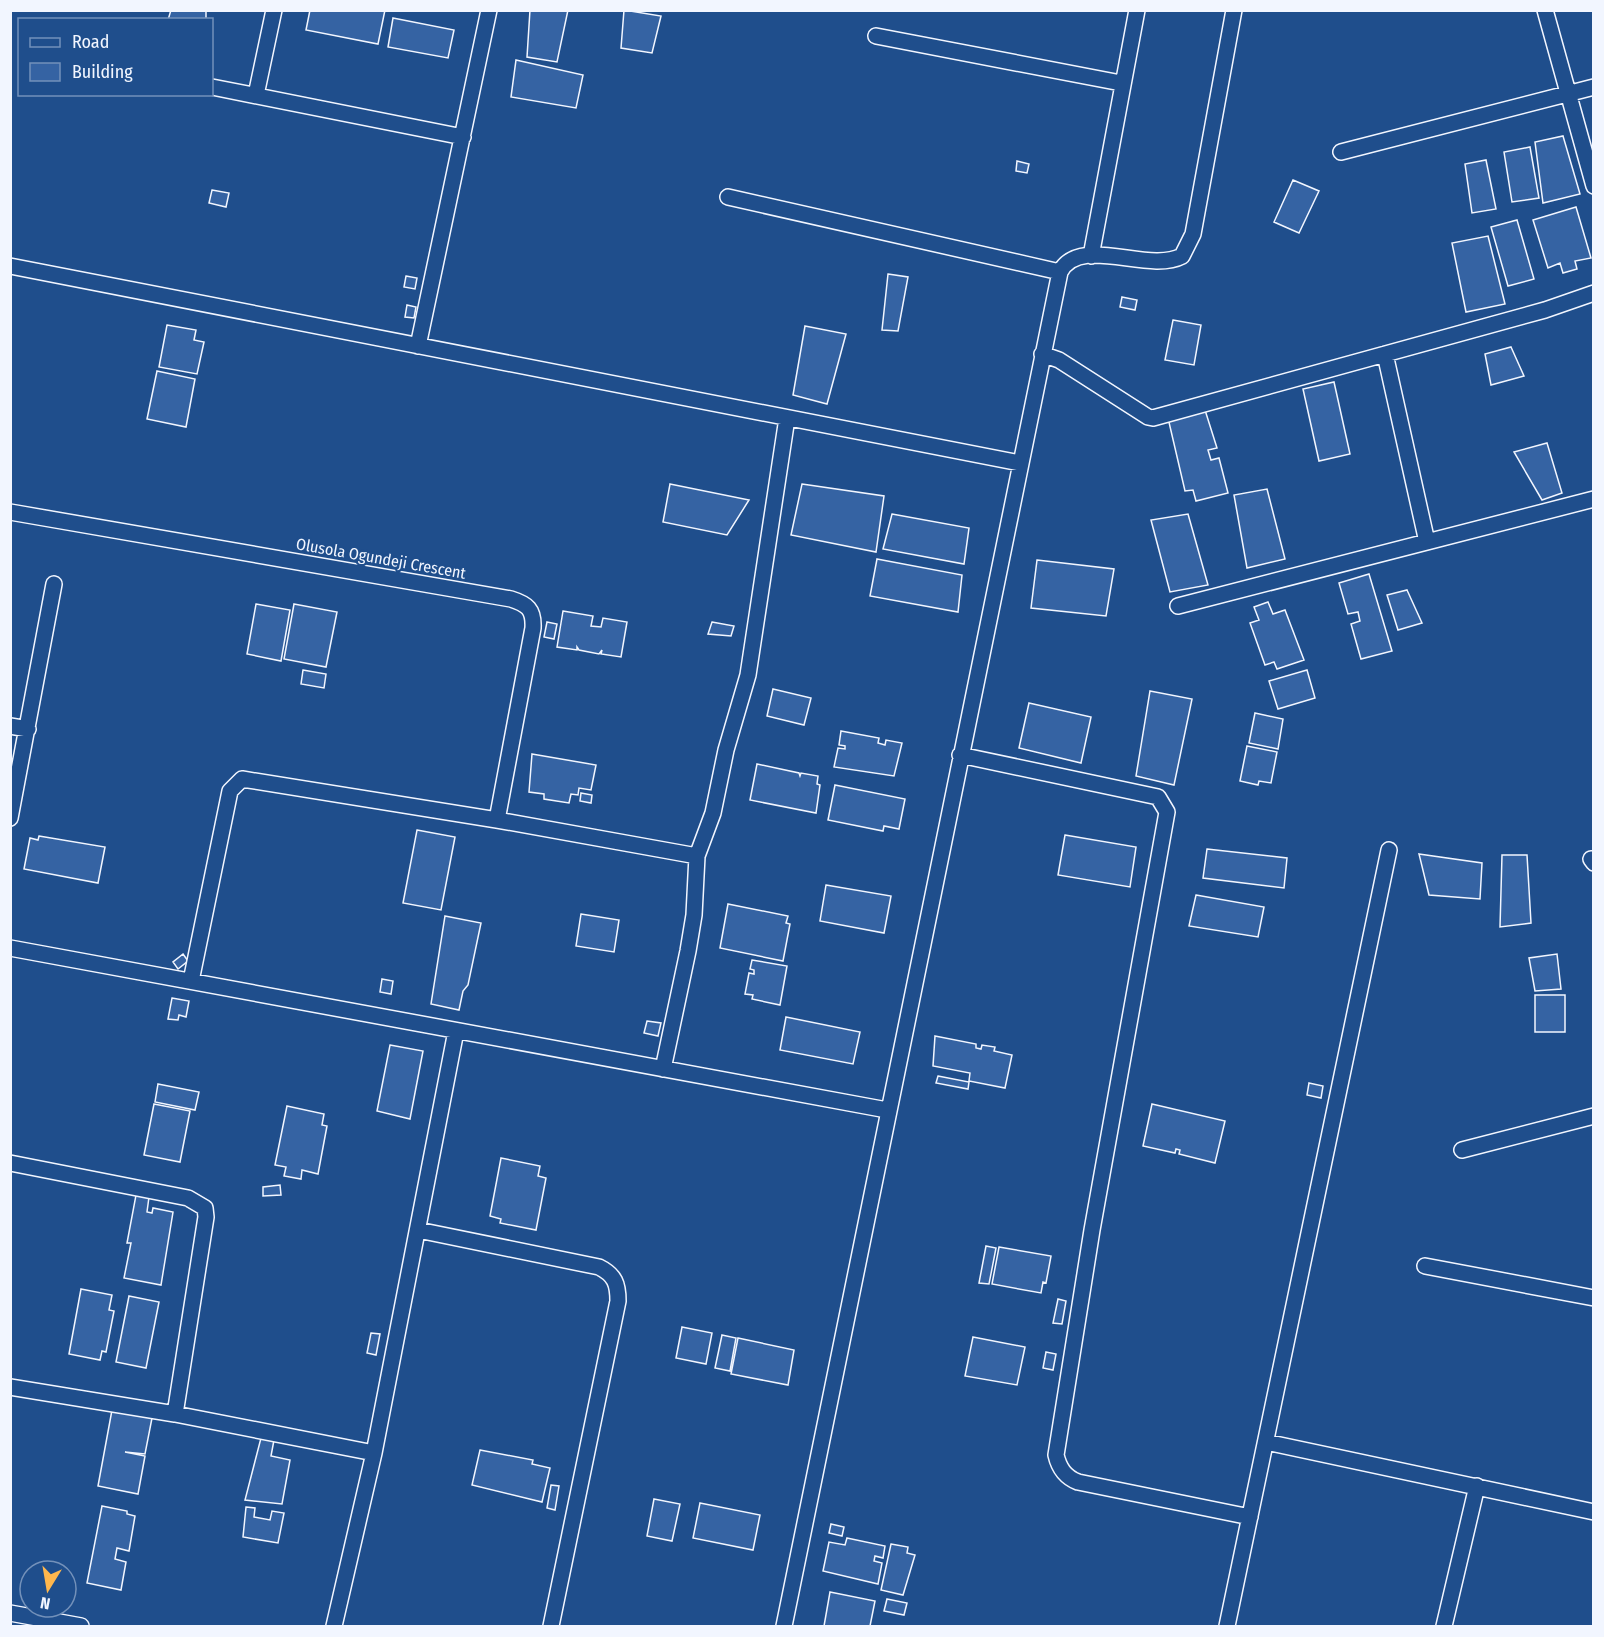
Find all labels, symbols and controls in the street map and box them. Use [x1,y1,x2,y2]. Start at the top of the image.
legend [18,18,213,96]
text: Road [72,31,109,53]
text: Building [72,61,133,83]
street label: Olusola Ogundeji Crescent [295,534,468,583]
north arrow [18,1559,78,1619]
text: N [39,1593,52,1613]

